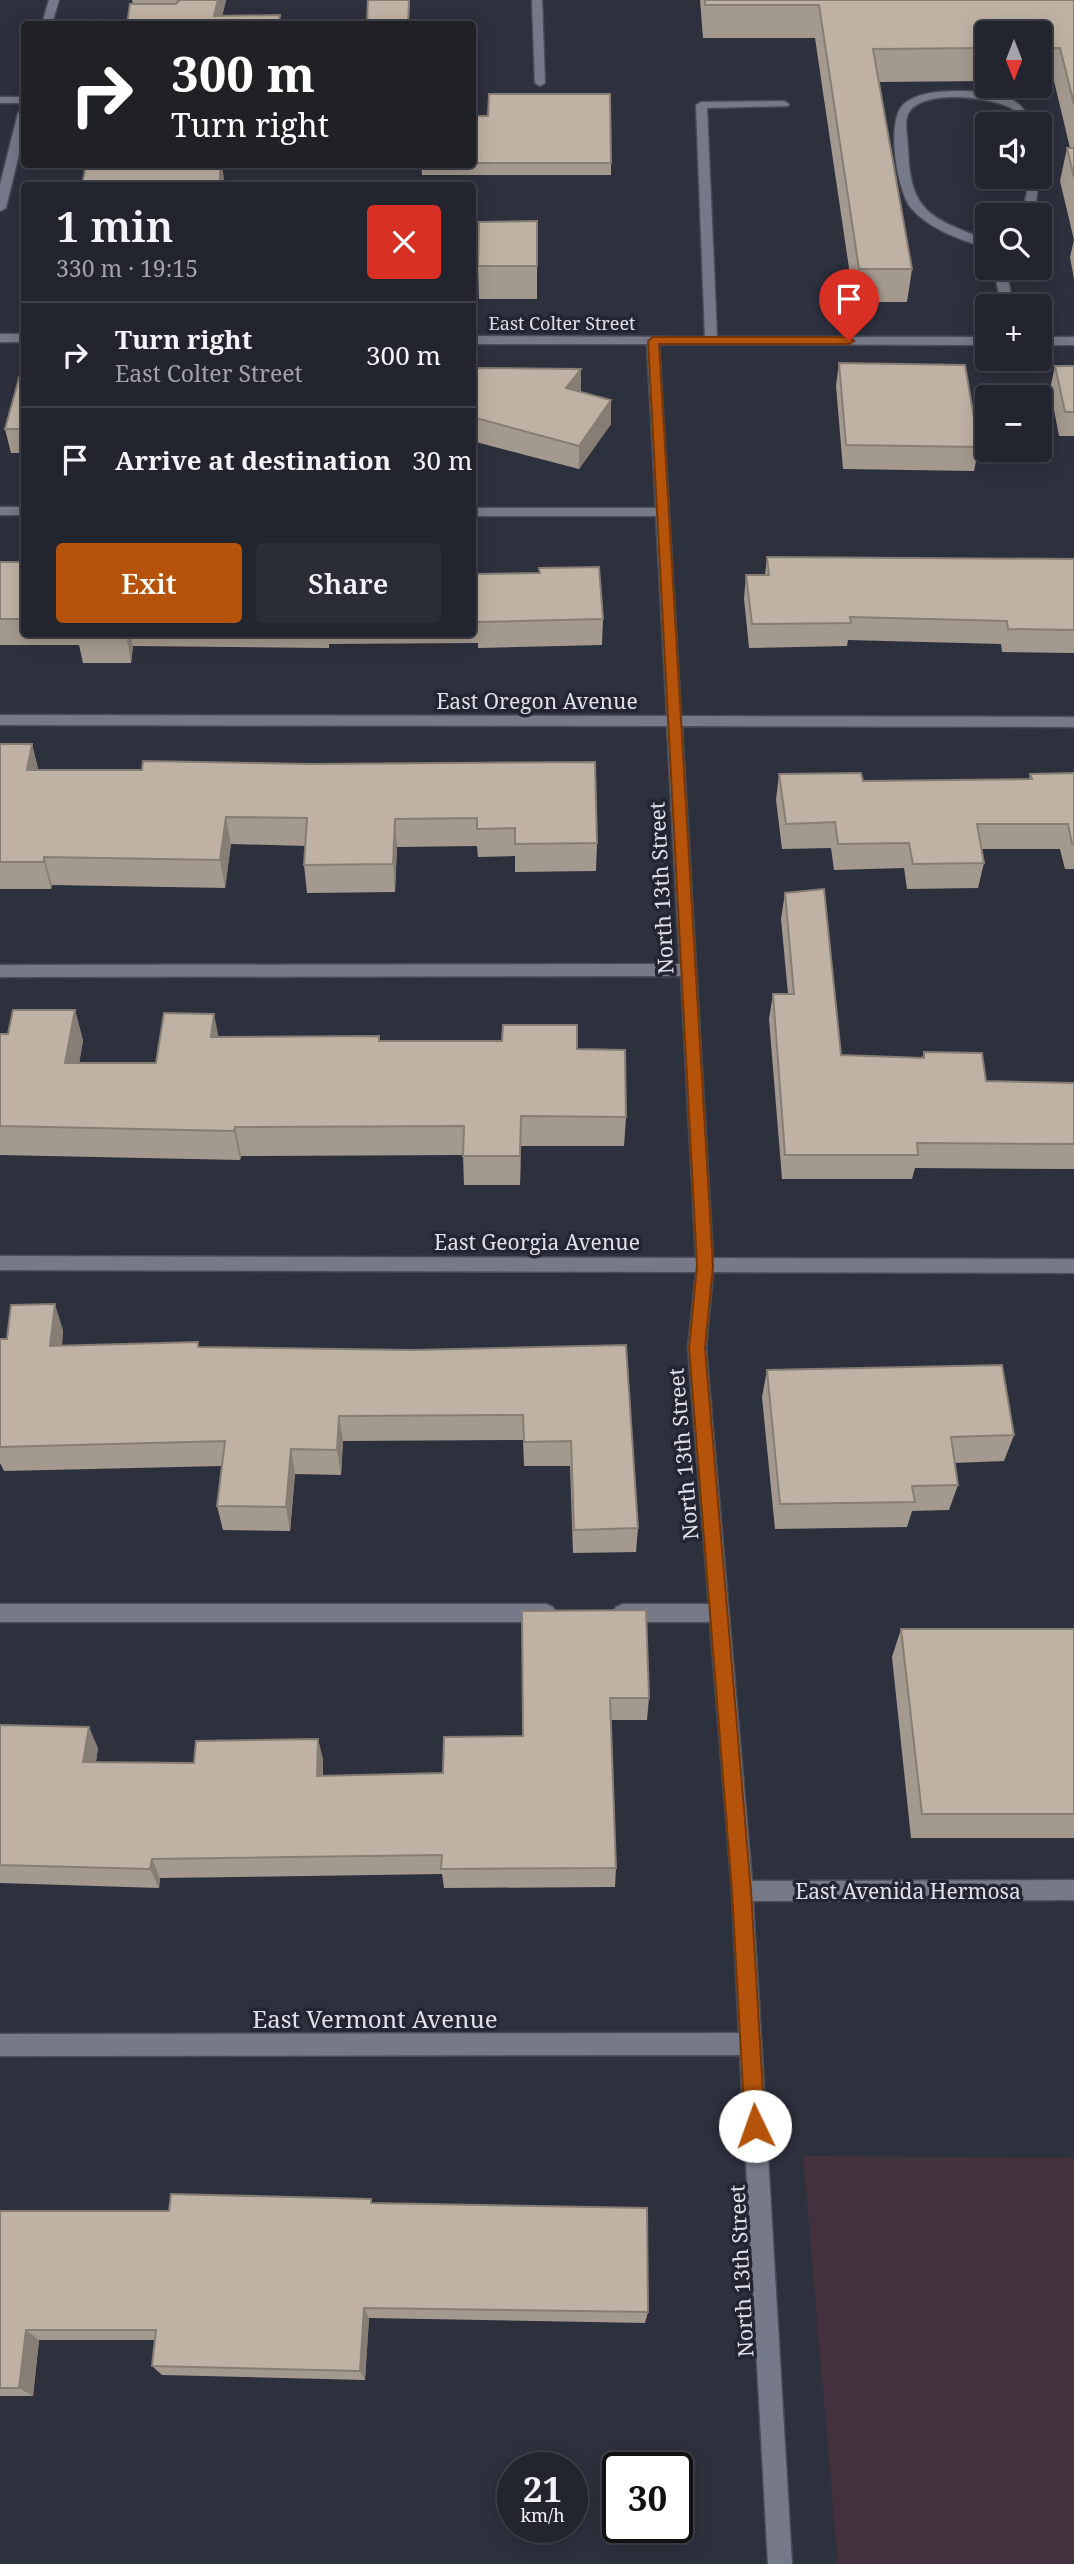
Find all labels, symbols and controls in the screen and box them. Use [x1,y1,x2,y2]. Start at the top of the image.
north arrow [975,21,1052,98]
map controls [975,21,1052,462]
text: 300 m [171,40,315,106]
icon: right [56,49,147,140]
text: Turn right [171,103,329,146]
button: sound [975,112,1052,189]
text: 1 min [56,197,173,254]
button: search [975,203,1052,280]
button: close [367,205,441,279]
text: 330 m · 19:15 [56,252,198,284]
pin [819,269,879,341]
icon: arrive [830,280,868,318]
button: + [975,294,1052,371]
street label: East Colter Street [489,311,635,335]
text: Turn right [115,321,252,357]
icon: right [56,336,94,374]
text: 300 m [366,337,441,373]
text: East Colter Street [115,357,303,389]
button: − [975,385,1052,462]
icon: arrive [56,441,94,479]
text: Arrive at destination [115,442,391,478]
text: 30 m [412,442,472,478]
button: Exit [56,543,242,623]
button: Share [256,543,441,623]
street label: East Oregon Avenue [436,687,638,715]
street label: North 13th Street [643,801,679,975]
street label: East Georgia Avenue [434,1228,640,1256]
street label: North 13th Street [662,1367,704,1541]
street label: East Avenida Hermosa [795,1877,1021,1905]
street label: East Vermont Avenue [252,2002,498,2035]
position arrow [718,2089,792,2163]
street label: North 13th Street [723,2184,759,2358]
speed limit sign: 30 [602,2452,693,2543]
text: 21 [523,2465,562,2512]
text: km/h [520,2503,565,2527]

